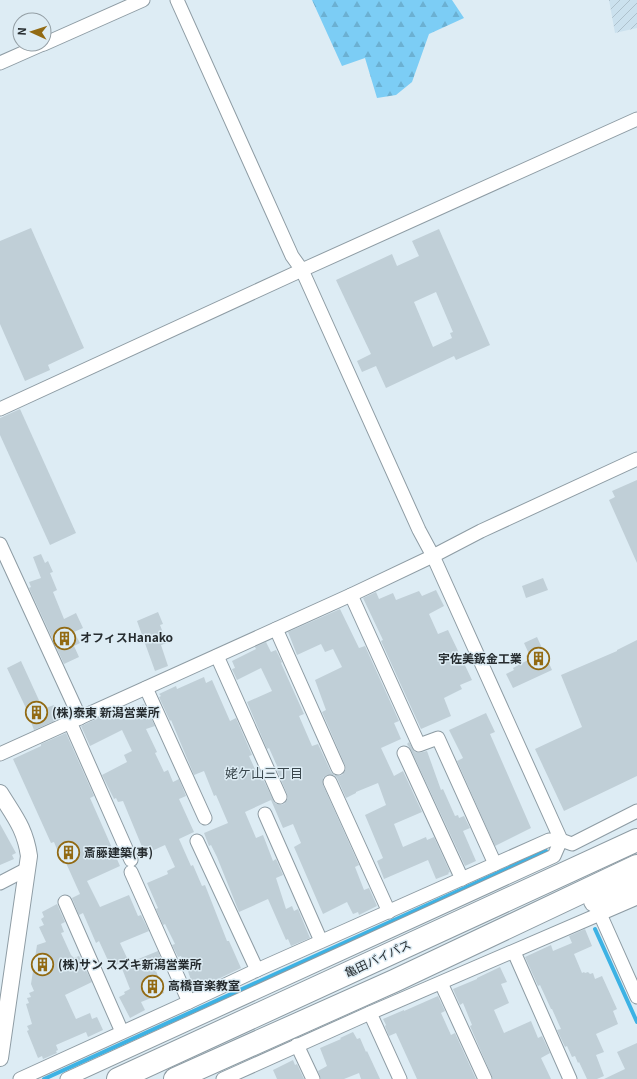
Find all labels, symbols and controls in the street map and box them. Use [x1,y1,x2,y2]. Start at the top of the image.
north arrow [12,12,52,52]
text: N [13,27,29,36]
building icon: オフィスHanako [51,625,77,651]
place label: オフィスHanako [80,628,173,645]
building icon: 宇佐美鈑金工業 [525,646,551,672]
place label: 宇佐美鈑金工業 [438,649,522,666]
building icon: (株)泰東 新潟営業所 [24,700,50,726]
place label: (株)泰東 新潟営業所 [52,703,160,720]
district label: 姥ケ山三丁目 [225,763,303,782]
building icon: 斎藤建築(事) [56,840,82,866]
place label: 斎藤建築(事) [84,843,153,860]
street label: 亀田バイパス [341,935,413,981]
building icon: (株)サン スズキ新潟営業所 [29,952,55,978]
place label: (株)サン スズキ新潟営業所 [58,955,202,972]
building icon: 高橋音楽教室 [140,973,166,999]
place label: 高橋音楽教室 [168,976,240,993]

